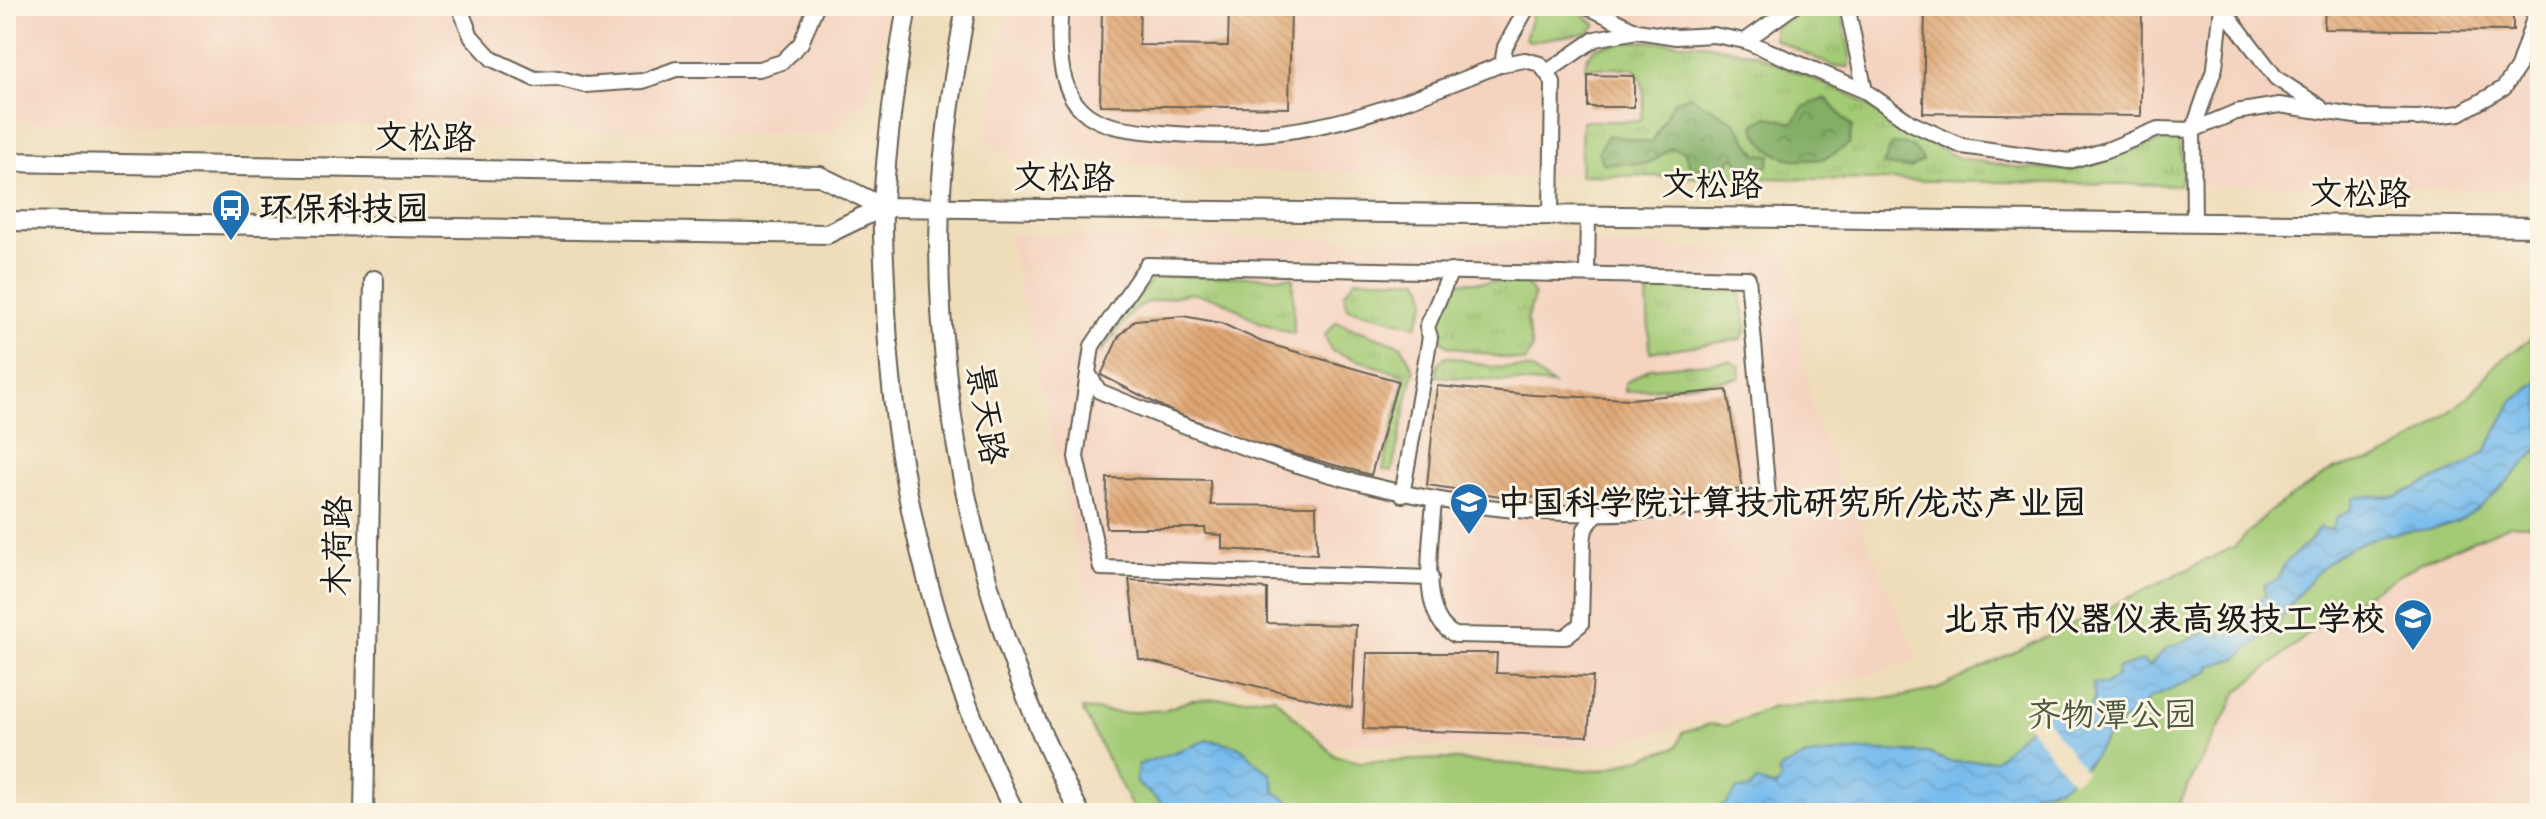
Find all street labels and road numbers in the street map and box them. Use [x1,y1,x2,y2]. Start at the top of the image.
street label: 文松路 [374,115,476,159]
street label: 文松路 [1013,155,1115,199]
street label: 文松路 [1661,162,1763,206]
street label: 文松路 [2309,171,2411,215]
street label: 景天路 [958,360,1016,468]
street label: 木荷路 [315,495,359,597]

